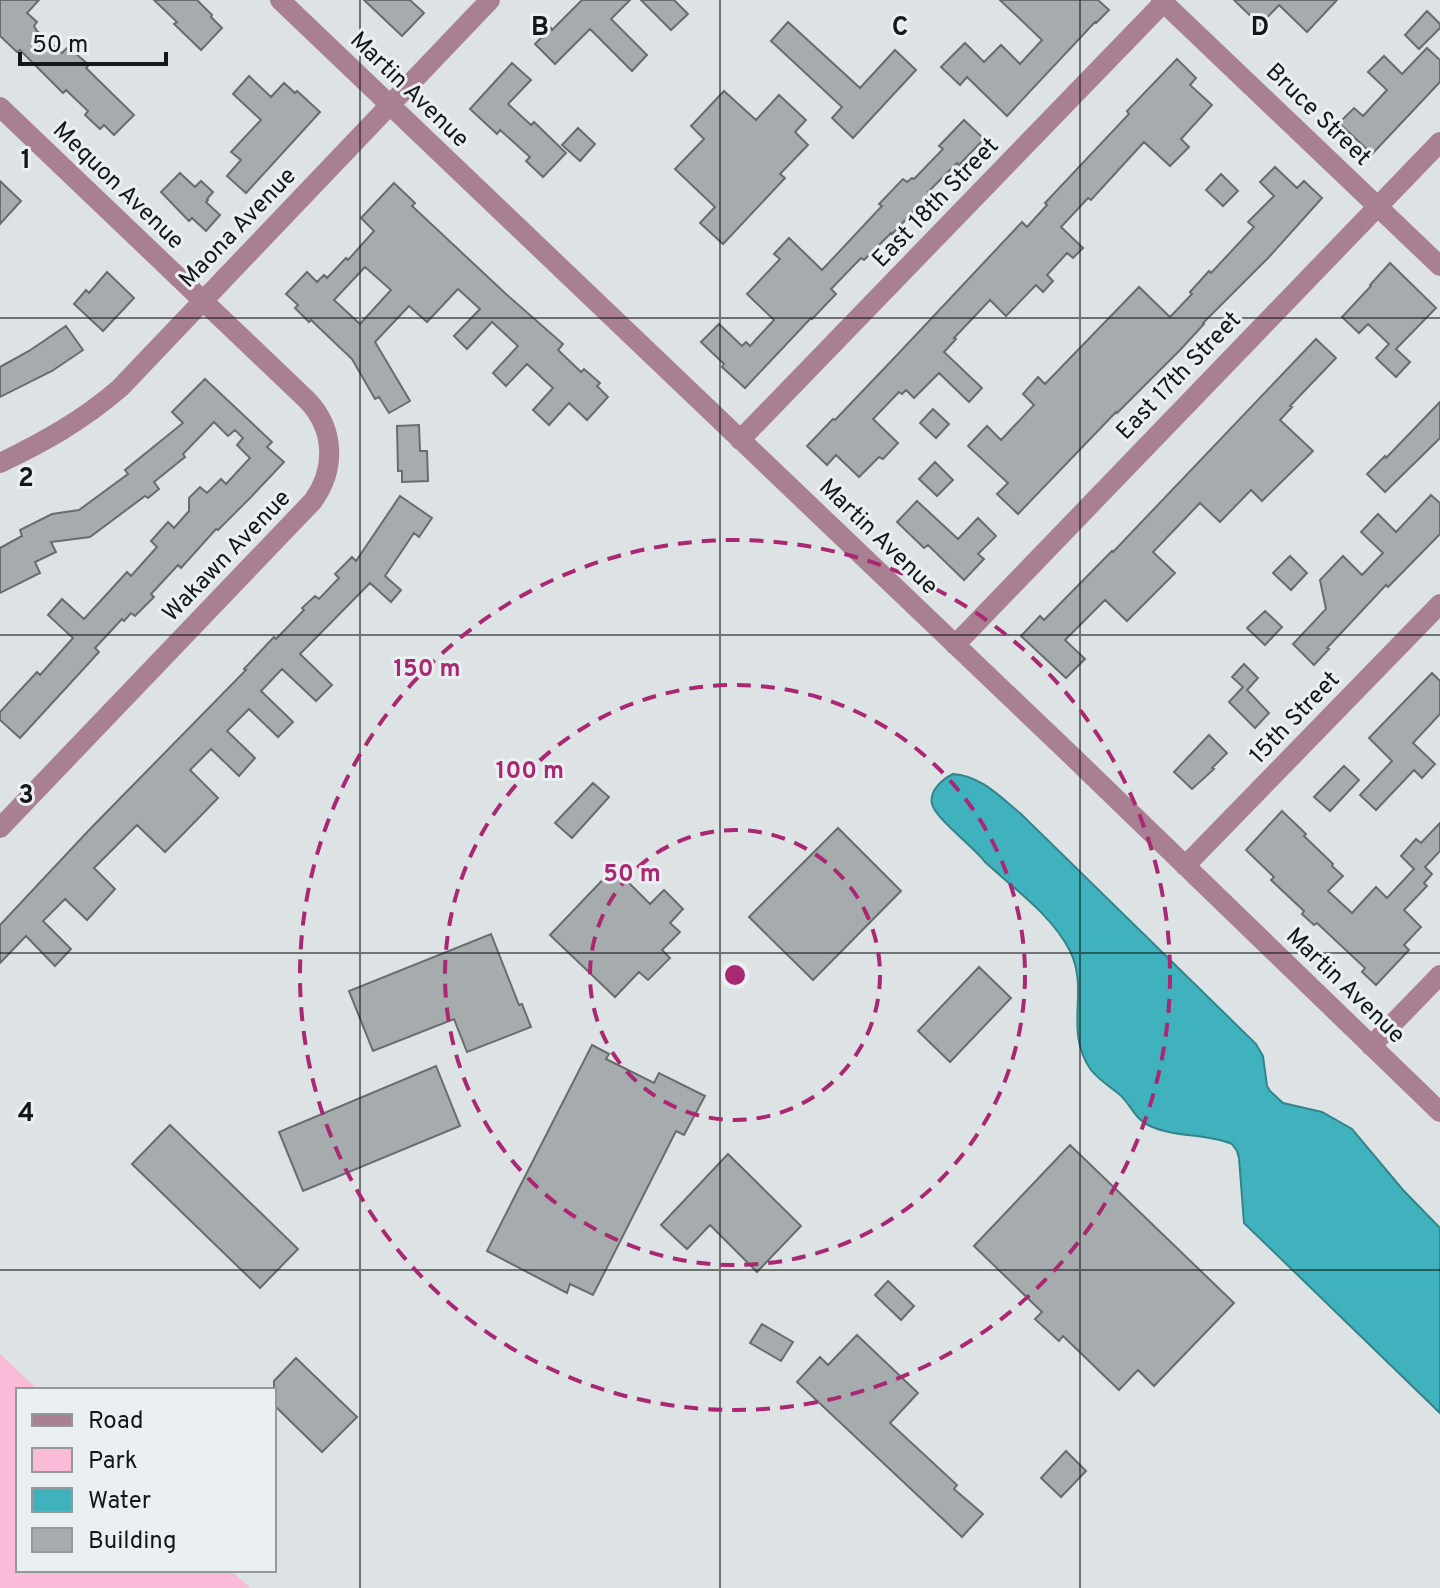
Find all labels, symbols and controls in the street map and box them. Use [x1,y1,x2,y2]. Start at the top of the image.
text: B [531,12,549,45]
text: C [892,12,908,45]
text: D [1251,12,1269,45]
scale bar [20,16,166,66]
street label: Martin Avenue [343,26,475,155]
text: 50 m [32,31,88,61]
street label: Bruce Street [1259,58,1377,173]
street label: Mequon Avenue [46,116,190,257]
street label: East 18th Street [867,132,1006,275]
text: 1 [21,145,31,178]
street label: Maona Avenue [173,162,303,295]
street label: East 17th Street [1111,306,1248,447]
text: 2 [18,463,34,496]
street label: Martin Avenue [812,473,944,602]
street label: Wakawn Avenue [157,484,298,629]
text: 150 m [393,655,461,685]
street label: 15th Street [1244,666,1347,771]
text: 100 m [496,757,564,787]
text: 3 [18,780,34,813]
text: 50 m [603,860,661,890]
street label: Martin Avenue [1279,922,1411,1051]
centre of rings [721,961,749,989]
text: 4 [18,1098,34,1131]
legend [16,1388,276,1572]
text: Road [88,1407,144,1437]
text: Park [88,1447,138,1477]
text: Water [88,1487,151,1517]
text: Building [88,1527,177,1557]

